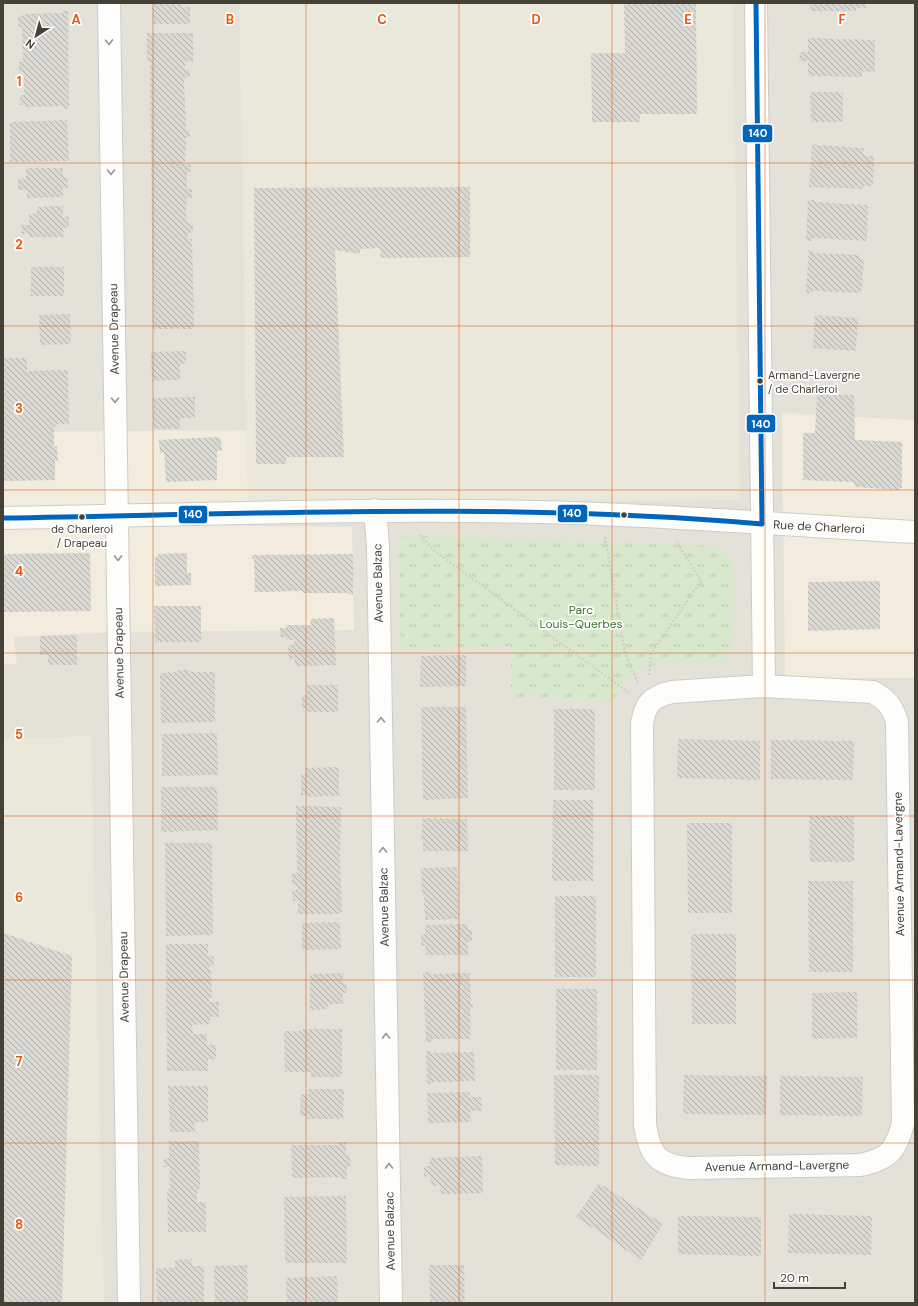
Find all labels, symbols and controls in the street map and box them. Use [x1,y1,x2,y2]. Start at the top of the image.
text: A [71,11,81,28]
text: B [226,11,234,28]
text: C [377,11,387,28]
text: D [531,11,541,28]
text: E [684,11,692,28]
text: F [838,11,846,28]
north arrow [16,16,56,56]
text: N [23,36,37,52]
one-way arrow [105,39,113,45]
text: 1 [17,73,21,90]
line badge: 140 [742,124,773,143]
text: 140 [749,126,768,140]
one-way arrow [107,169,115,175]
text: 2 [15,236,23,253]
street label: Avenue Drapeau [105,283,123,375]
place label: Armand-Lavergne / de Charleroi [768,368,860,396]
marker: Armand-Lavergne / de Charleroi [755,376,765,386]
one-way arrow [111,397,119,403]
text: 3 [15,400,23,417]
line badge: 140 [746,414,776,433]
text: 140 [752,417,771,431]
line badge: 140 [557,504,588,523]
line badge: 140 [178,505,208,524]
text: 140 [563,506,582,520]
text: 140 [184,507,203,521]
unlabelled marker [619,510,629,520]
marker: de Charleroi / Drapeau [77,512,87,522]
street label: Rue de Charleroi [773,517,865,537]
place label: de Charleroi / Drapeau [51,522,113,550]
street label: Avenue Balzac [369,543,387,623]
one-way arrow [114,555,122,561]
text: 4 [15,563,23,580]
park label: Parc Louis-Querbes [539,602,623,632]
street label: Avenue Drapeau [110,607,128,699]
one-way arrow [377,717,385,723]
text: 5 [15,726,23,743]
street label: Avenue Armand-Lavergne [890,791,908,936]
one-way arrow [379,847,387,853]
street label: Avenue Balzac [375,867,393,947]
text: 6 [15,889,23,906]
street label: Avenue Drapeau [115,931,133,1023]
one-way arrow [382,1033,390,1039]
text: 7 [16,1053,23,1070]
street label: Avenue Armand-Lavergne [705,1157,850,1175]
one-way arrow [385,1163,393,1169]
street label: Avenue Balzac [381,1191,399,1271]
text: 8 [15,1216,23,1233]
scale bar [774,1264,845,1290]
text: 20 m [780,1270,809,1286]

